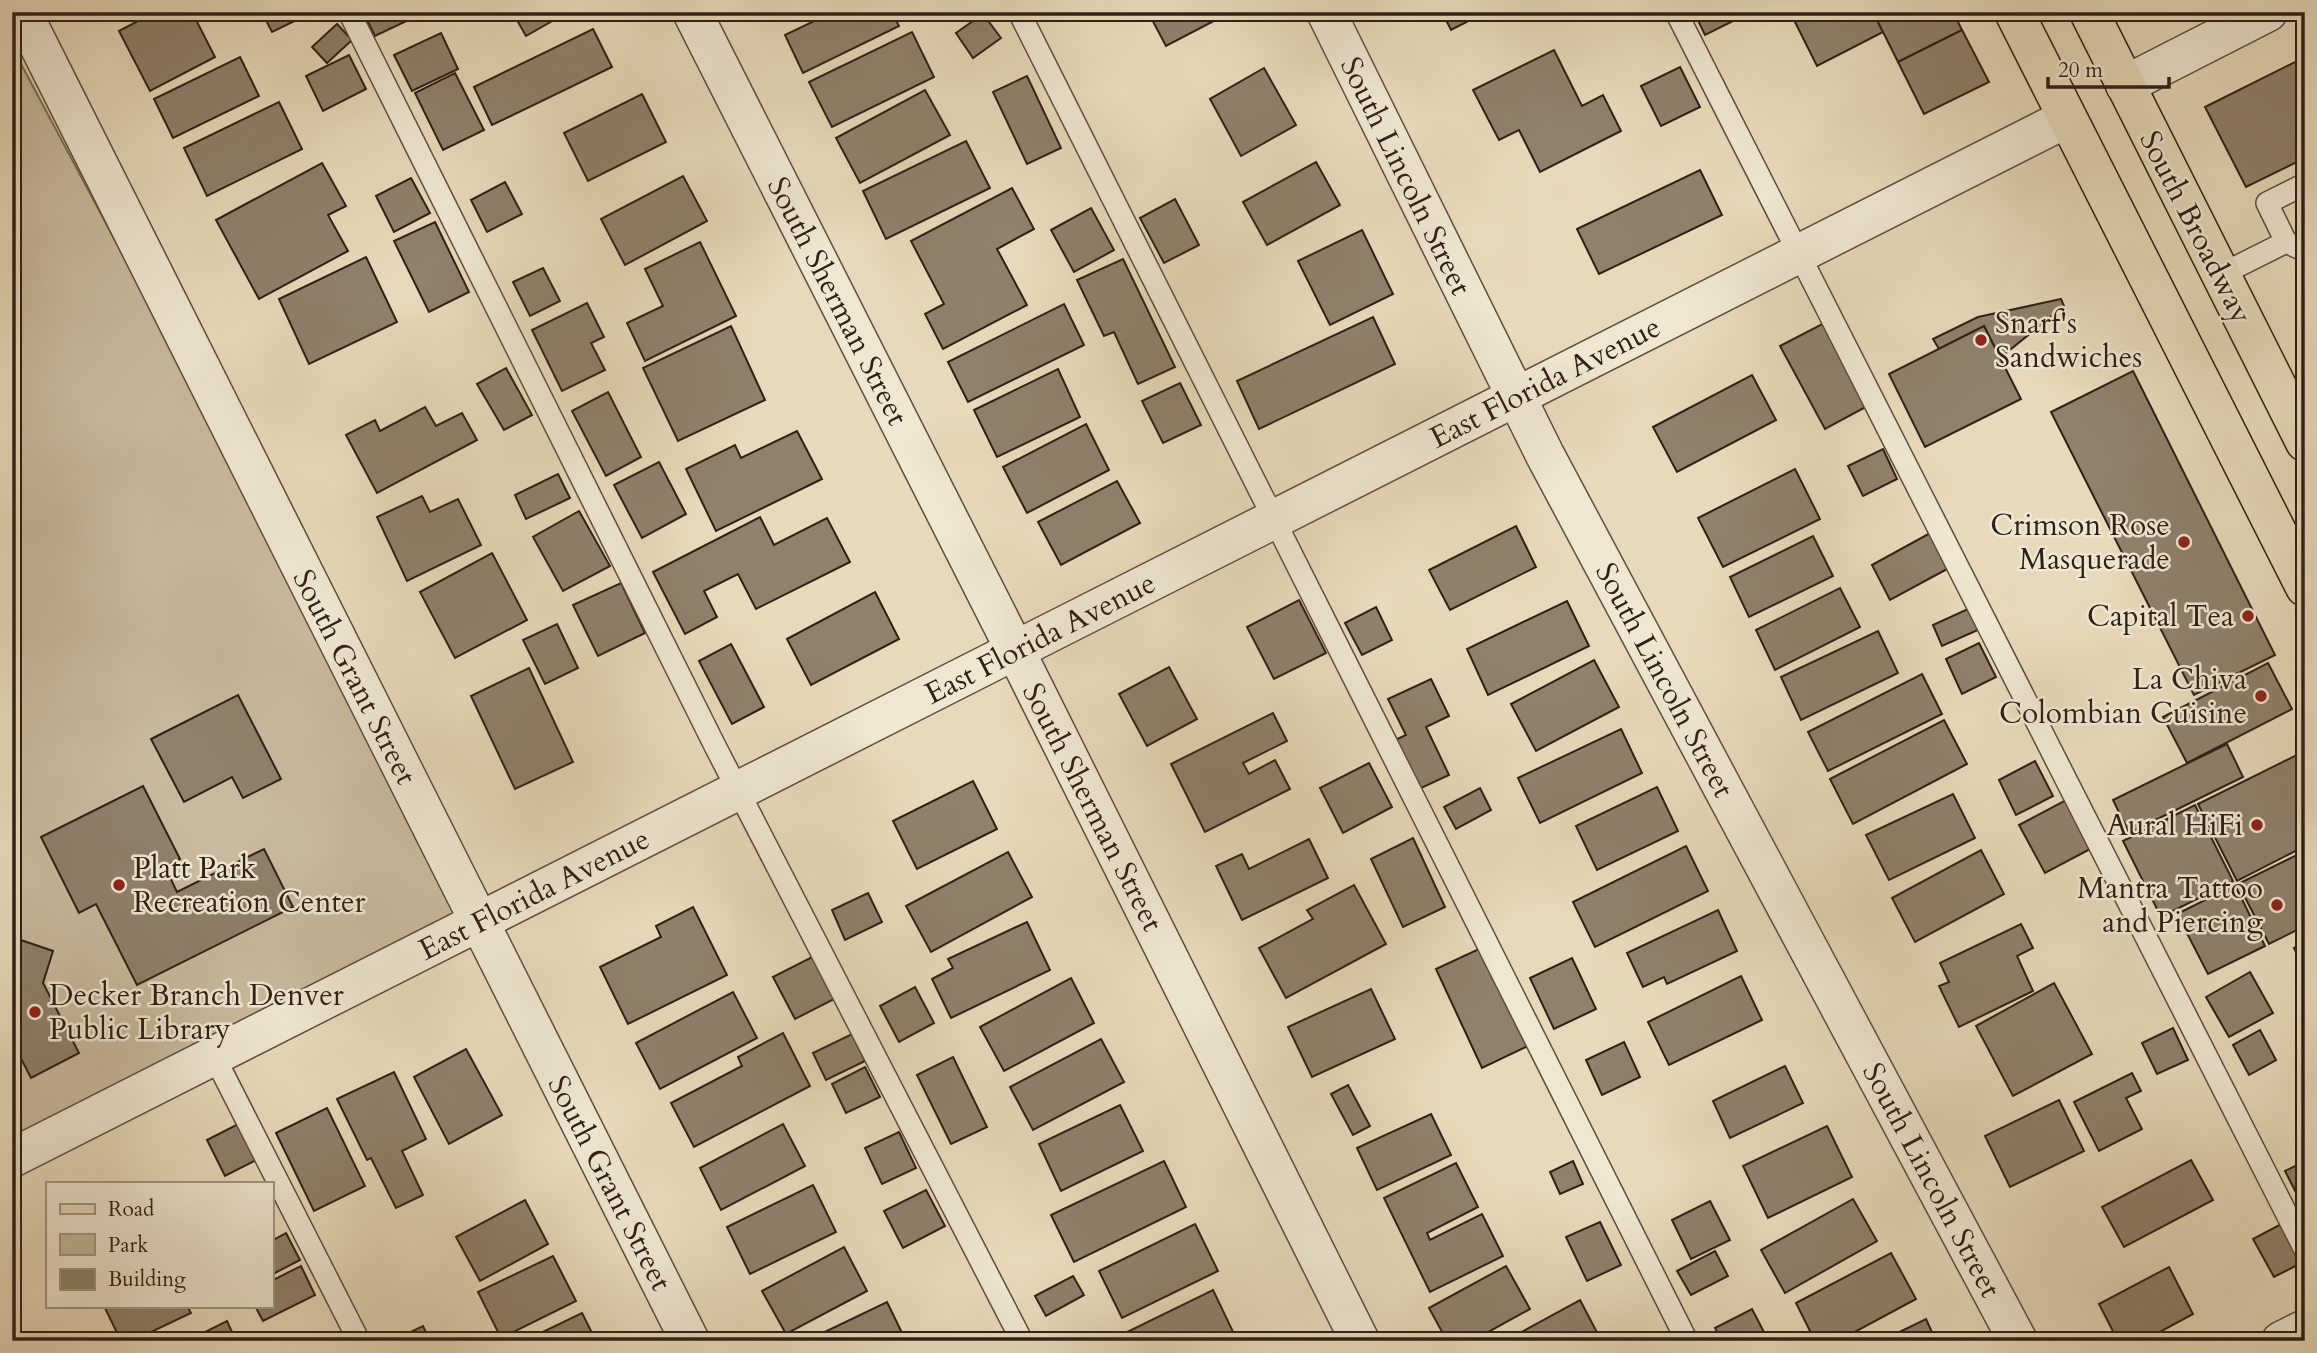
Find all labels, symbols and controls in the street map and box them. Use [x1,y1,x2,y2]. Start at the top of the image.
scale bar [2048,46,2168,90]
street label: South Lincoln Street [1330,50,1481,303]
text: 20 m [2058,56,2103,85]
street label: South Broadway [2129,124,2262,331]
street label: South Sherman Street [757,170,918,433]
place label: Snarf's Sandwiches [1995,303,2142,378]
street label: East Florida Avenue [1423,307,1668,458]
marker: Snarf's Sandwiches [1973,332,1989,348]
place label: Crimson Rose Masquerade [1990,505,2170,580]
marker: Crimson Rose Masquerade [2176,534,2192,550]
street label: South Lincoln Street [1585,556,1744,805]
street label: South Grant Street [283,563,427,792]
street label: East Florida Avenue [918,563,1163,714]
place label: Capital Tea [2087,596,2234,637]
marker: Capital Tea [2240,608,2256,624]
place label: La Chiva Colombian Cuisine [1999,659,2247,734]
street label: South Sherman Street [1012,676,1173,939]
marker: La Chiva Colombian Cuisine [2253,688,2269,704]
place label: Aural HiFi [2107,805,2243,846]
marker: Aural HiFi [2249,817,2265,833]
street label: East Florida Avenue [412,819,657,970]
place label: Platt Park Recreation Center [133,848,366,923]
place label: Mantra Tattoo and Piercing [2077,868,2263,943]
marker: Platt Park Recreation Center [111,877,127,893]
marker: Mantra Tattoo and Piercing [2269,897,2285,913]
place label: Decker Branch Denver Public Library [49,975,344,1050]
marker: Decker Branch Denver Public Library [27,1004,43,1020]
street label: South Lincoln Street [1852,1056,2011,1305]
street label: South Grant Street [538,1069,682,1298]
legend [46,1182,273,1308]
text: Road [108,1195,154,1224]
text: Park [108,1231,149,1260]
text: Building [108,1265,186,1294]

